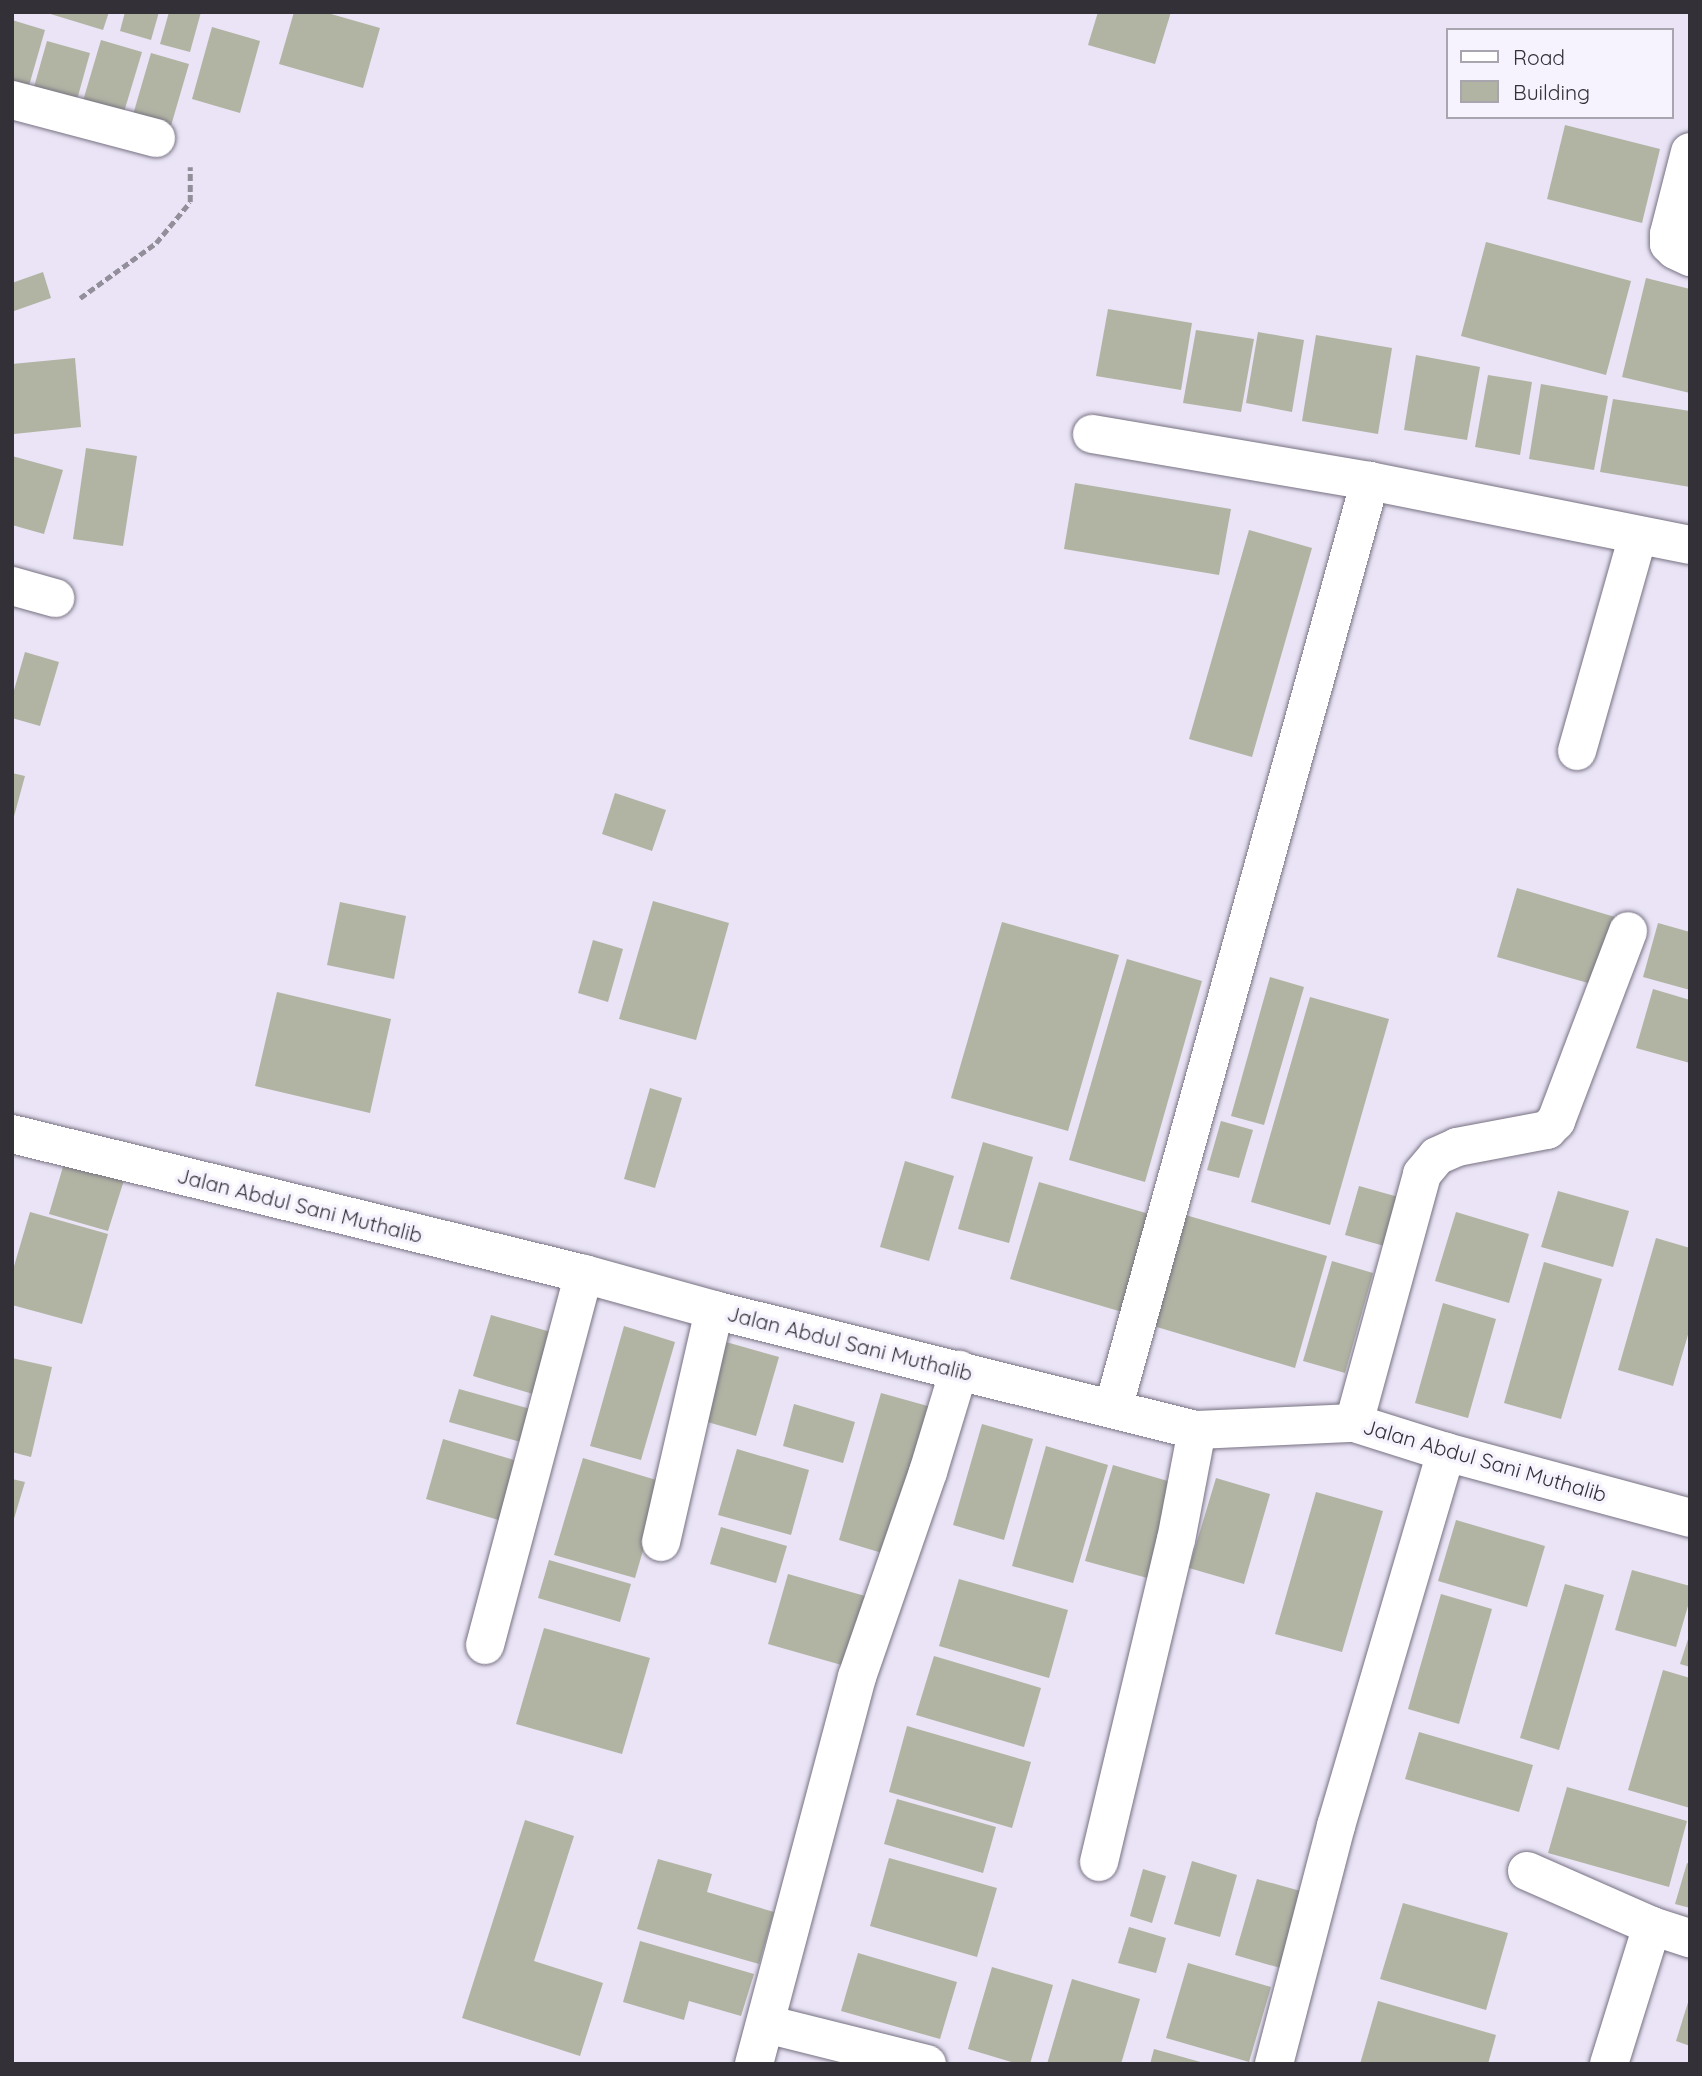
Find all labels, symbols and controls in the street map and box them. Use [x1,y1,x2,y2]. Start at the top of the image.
legend [1446,28,1674,119]
text: Road [1513,44,1565,70]
text: Building [1513,79,1590,105]
street label: Jalan Abdul Sani Muthalib [175,1162,425,1248]
street label: Jalan Abdul Sani Muthalib [725,1300,975,1386]
street label: Jalan Abdul Sani Muthalib [1360,1413,1610,1507]

